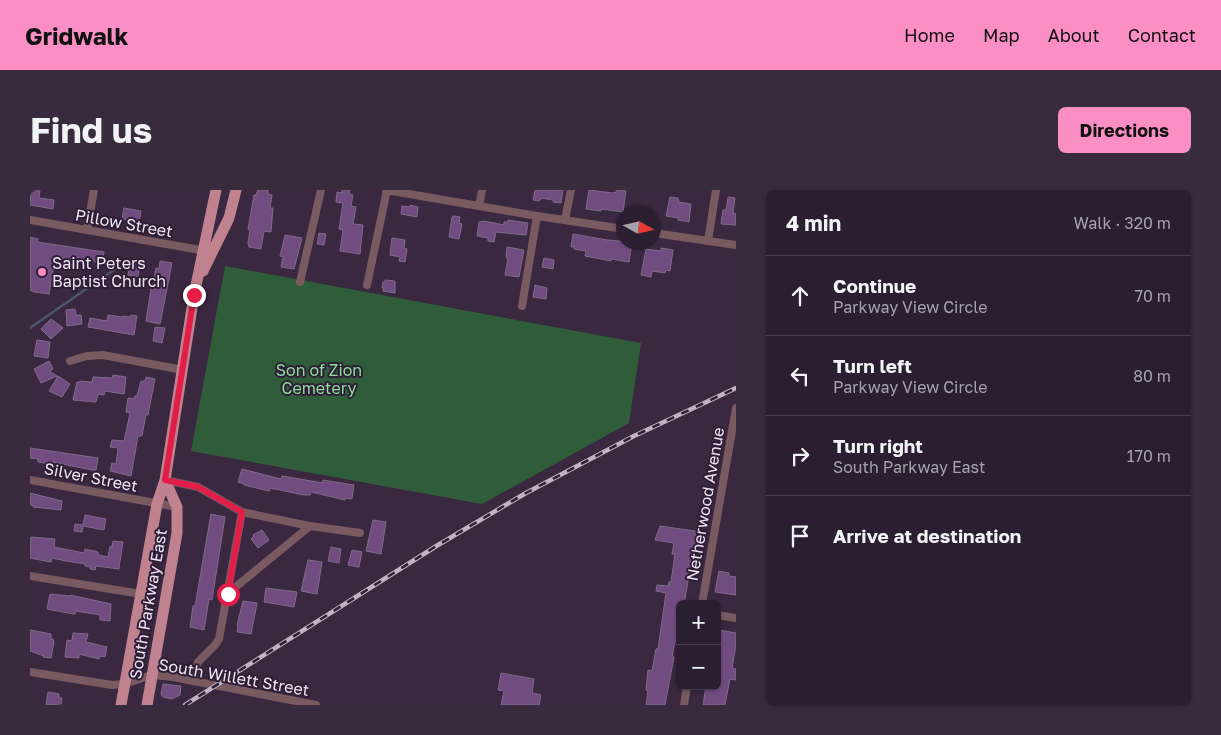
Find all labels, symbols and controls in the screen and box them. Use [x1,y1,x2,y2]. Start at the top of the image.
text: Gridwalk [25,21,129,50]
text: Home [904,24,955,46]
text: Map [983,24,1020,46]
text: About [1048,24,1100,46]
text: Contact [1128,24,1196,46]
button: Directions [1058,107,1191,153]
text: Find us [30,109,152,151]
street label: Pillow Street [74,205,174,241]
north arrow [616,205,661,250]
text: 4 min [786,210,841,236]
text: Walk · 320 m [1074,213,1171,233]
place label: Saint Peters Baptist Church [52,253,166,291]
marker: Saint Peters Baptist Church [36,266,48,278]
text: Continue [833,274,916,297]
icon: ahead [786,282,814,310]
route end [183,284,206,307]
text: 70 m [1134,286,1171,306]
text: Parkway View Circle [833,297,987,317]
text: Turn left [833,354,912,377]
park label: Son of Zion Cemetery [276,360,362,398]
icon: left [786,362,814,390]
text: 80 m [1133,366,1171,386]
text: Parkway View Circle [833,377,987,397]
street label: Netherwood Avenue [682,426,728,582]
text: Turn right [833,434,923,457]
icon: right [786,442,814,470]
text: 170 m [1127,446,1171,466]
text: South Parkway East [833,457,985,477]
street label: Silver Street [43,458,139,496]
icon: arrive [786,522,814,550]
text: Arrive at destination [833,524,1021,547]
street label: South Parkway East [125,527,171,681]
route start [217,583,240,606]
map controls [676,600,721,690]
button: + [676,600,721,645]
button: − [676,645,721,690]
street label: South Willett Street [157,654,311,700]

